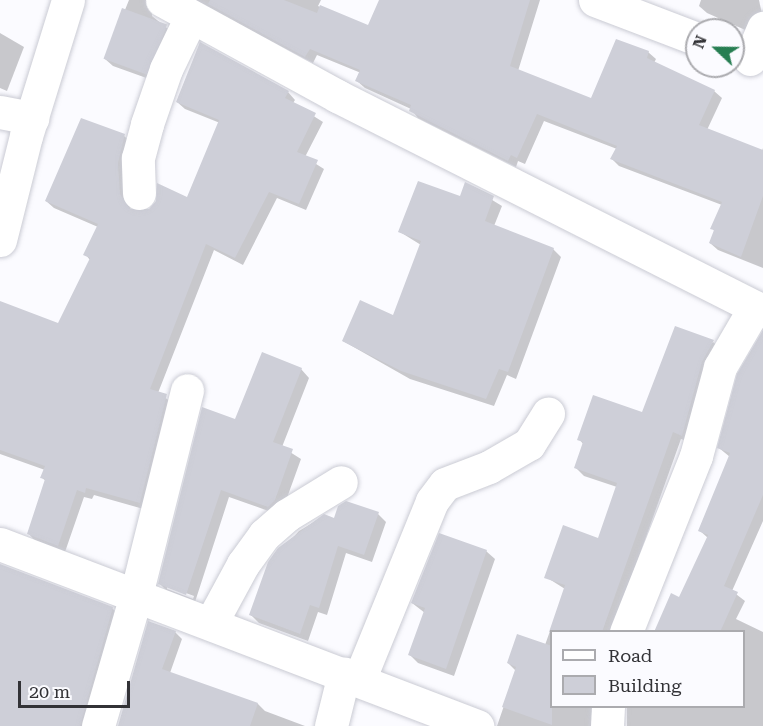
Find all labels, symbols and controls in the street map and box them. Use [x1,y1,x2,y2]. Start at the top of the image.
north arrow [685,18,745,78]
text: N [689,33,711,51]
legend [550,630,745,708]
text: Road [608,645,652,666]
scale bar [21,669,134,707]
text: Building [608,675,682,696]
text: 20 m [29,681,70,702]

